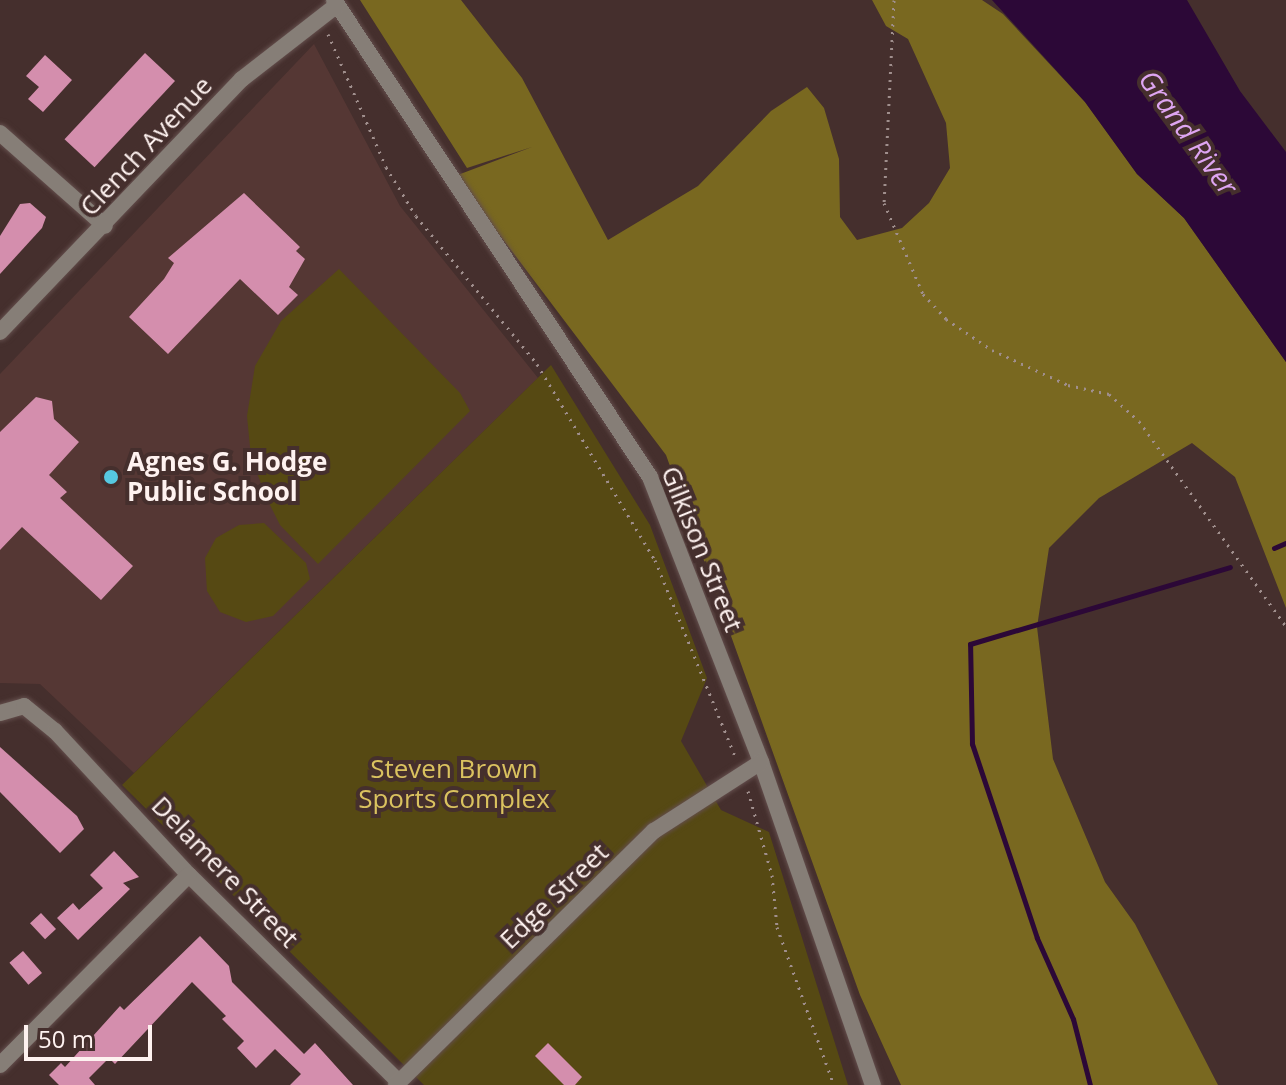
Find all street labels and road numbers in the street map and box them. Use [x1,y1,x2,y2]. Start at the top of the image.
street label: Clench Avenue [73,70,219,222]
street label: Gilkison Street [655,462,749,636]
street label: Delamere Street [145,790,305,954]
street label: Edge Street [493,837,615,955]

